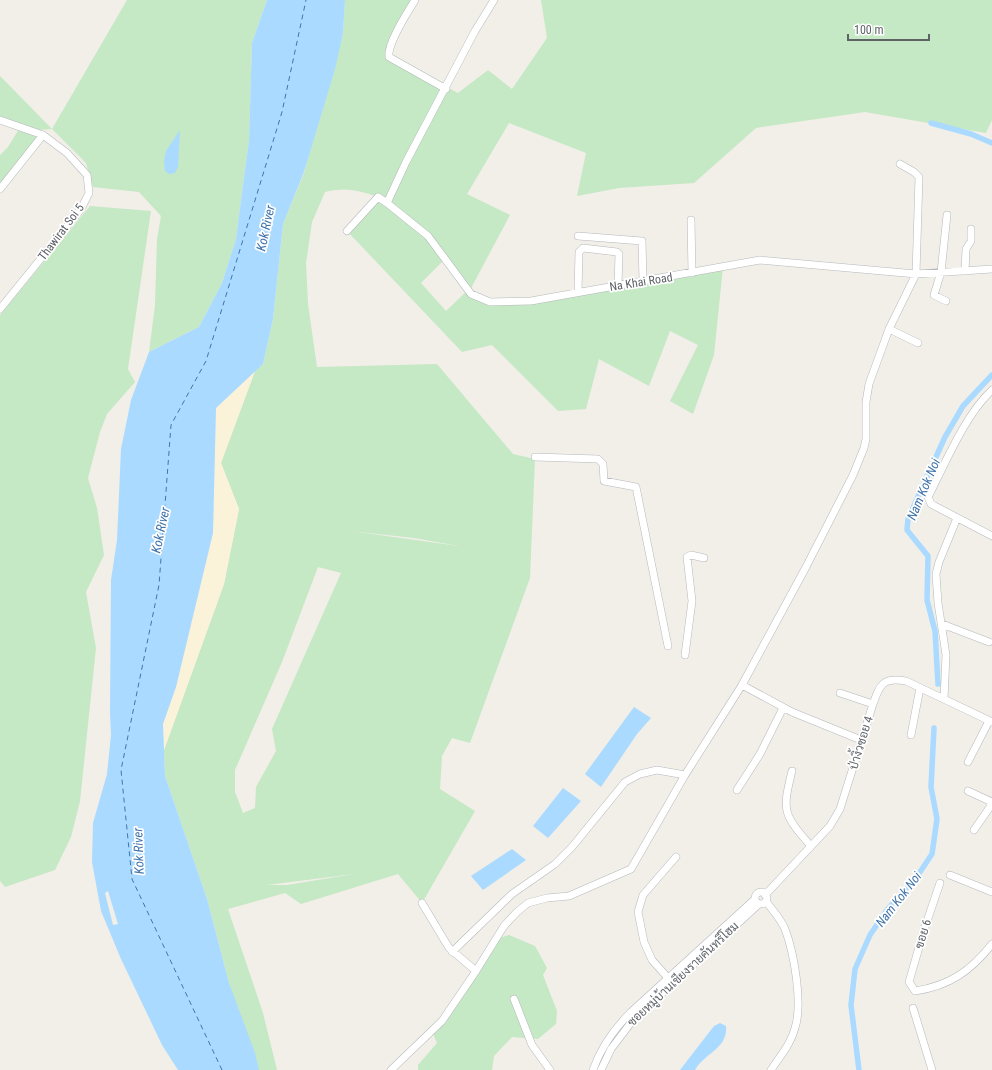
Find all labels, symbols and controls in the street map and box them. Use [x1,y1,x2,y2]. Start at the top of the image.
scale bar [848,16,929,42]
text: 100 m [854,23,884,37]
street label: Thawirat Soi 5 [35,201,87,263]
water label: Kok River [253,203,278,252]
street label: Na Khai Road [608,270,674,294]
water label: Nam Kok Noi [904,456,943,522]
water label: Kok River [148,505,173,554]
street label: ป่างิ้วซอย 4 [843,713,876,771]
water label: Kok River [130,826,147,874]
water label: Nam Kok Noi [872,869,924,930]
street label: ซอยหมู่บ้านเชียงรายคันทรีโฮม [624,918,742,1030]
street label: ฃอย 6 [912,918,934,950]

